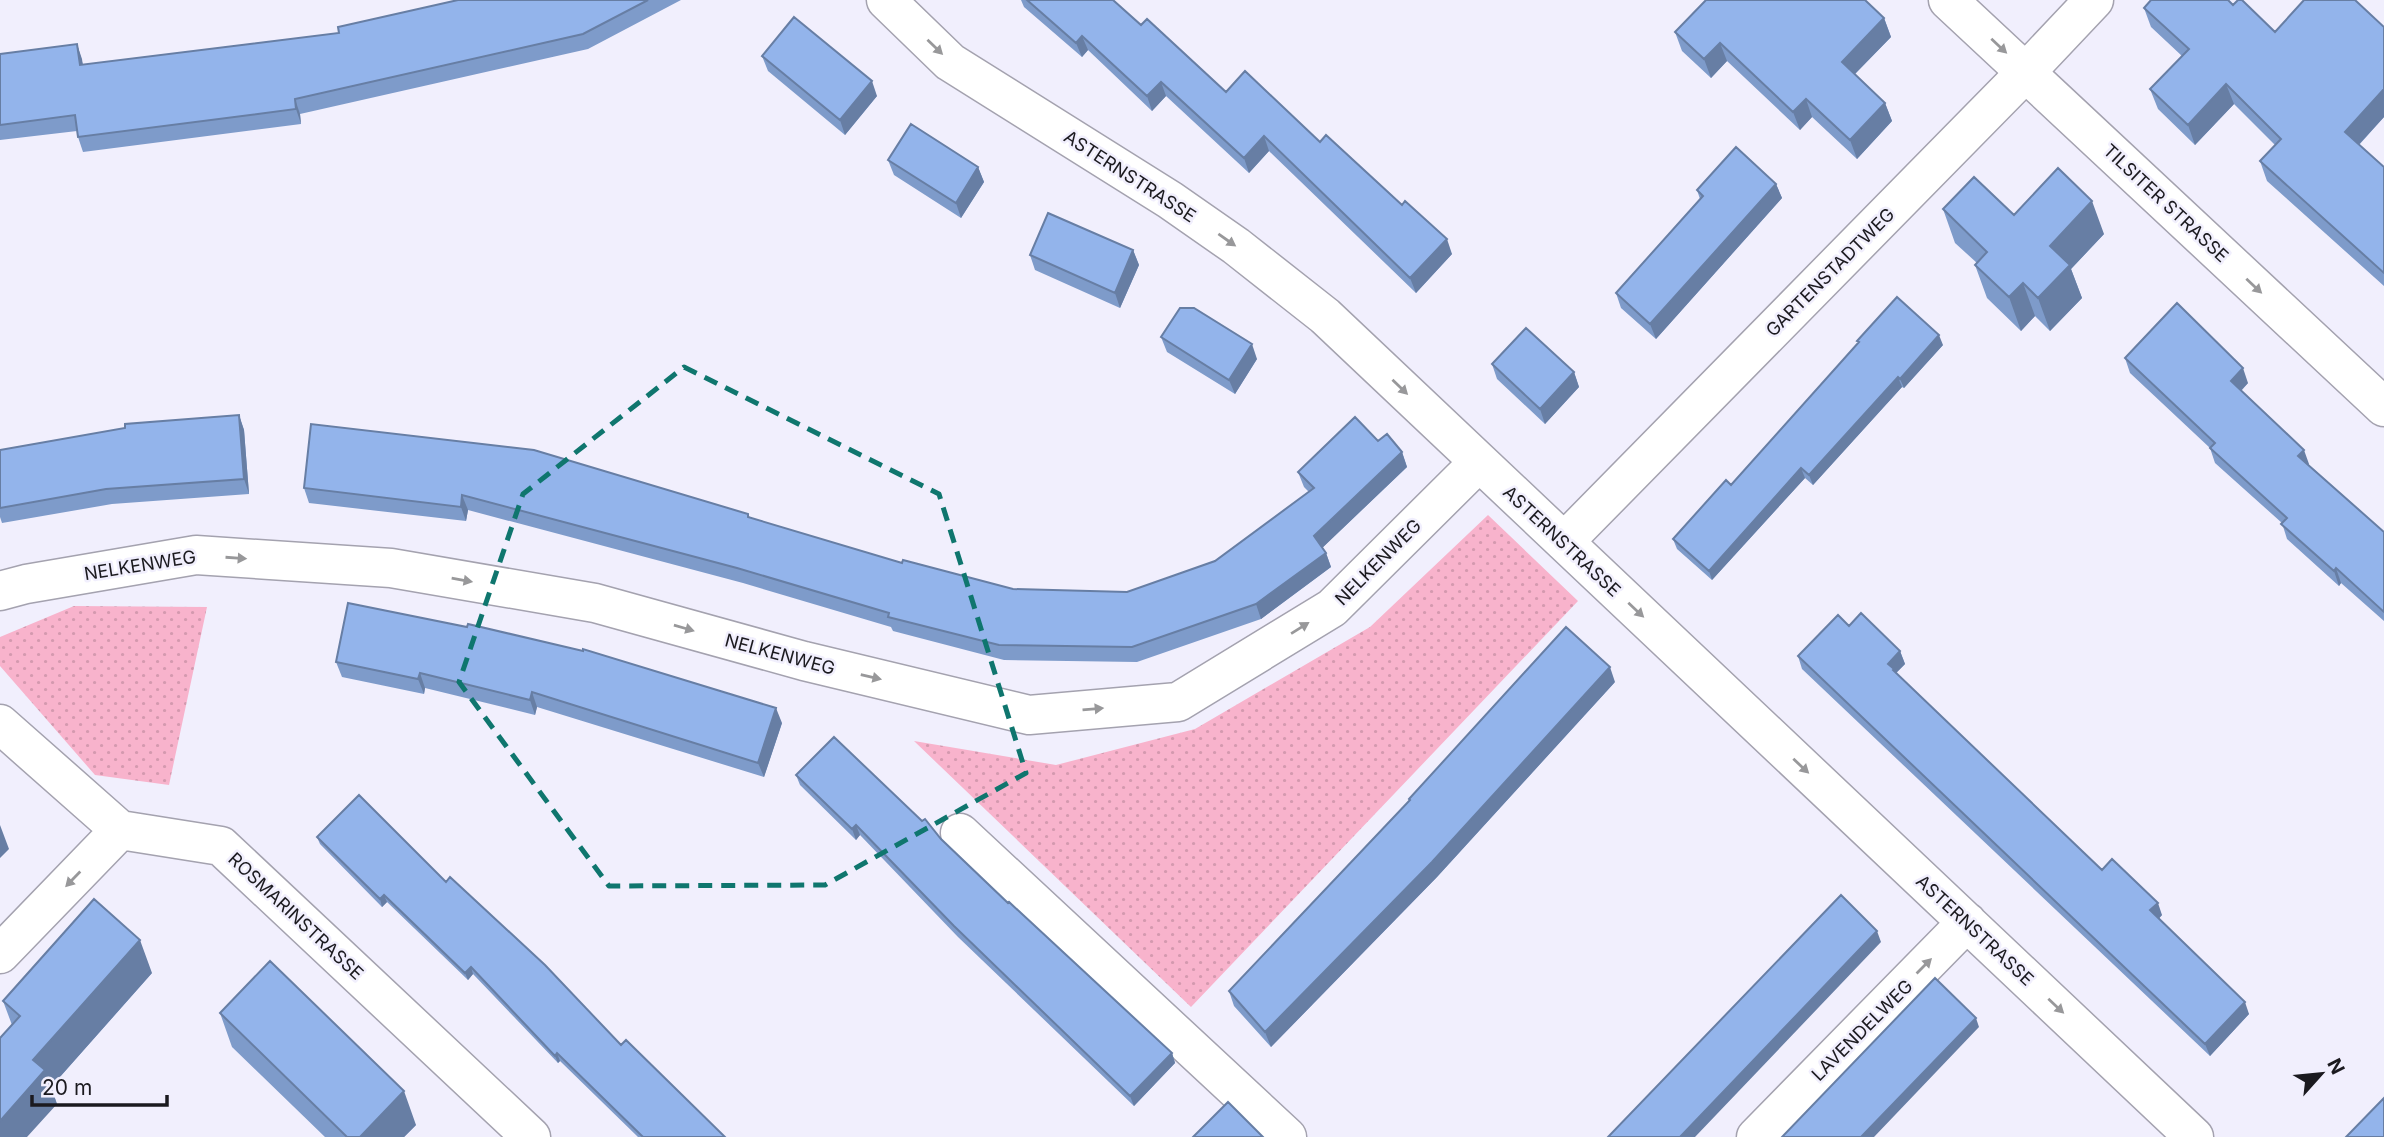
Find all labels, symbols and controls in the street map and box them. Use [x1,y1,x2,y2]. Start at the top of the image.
one-way arrow [1990,38,2007,55]
one-way arrow [927,39,944,56]
street label: ASTERNSTRASSE [1060,126,1200,226]
street label: TILSITER STRASSE [2099,140,2233,266]
street label: GARTENSTADTWEG [1761,203,1899,341]
one-way arrow [1218,233,1236,247]
one-way arrow [2245,277,2262,293]
one-way arrow [1391,379,1408,395]
street label: ASTERNSTRASSE [1499,481,1625,601]
street label: NELKENWEG [1331,515,1425,609]
street label: NELKENWEG [83,546,197,584]
one-way arrow [225,553,247,564]
one-way arrow [451,575,473,586]
one-way arrow [1627,601,1644,617]
one-way arrow [1290,621,1309,634]
one-way arrow [674,623,695,633]
street label: NELKENWEG [723,629,837,679]
one-way arrow [860,672,882,683]
one-way arrow [1083,703,1105,714]
one-way arrow [1792,757,1809,773]
street label: ROSMARINSTRASSE [224,848,368,984]
street label: ASTERNSTRASSE [1912,870,2038,990]
one-way arrow [64,871,81,888]
one-way arrow [1916,958,1932,975]
street label: LAVENDELWEG [1807,975,1917,1085]
one-way arrow [2047,998,2064,1015]
north arrow [2286,1039,2356,1109]
text: N [2322,1055,2349,1078]
scale bar [32,1064,166,1108]
text: 20 m [42,1075,92,1100]

